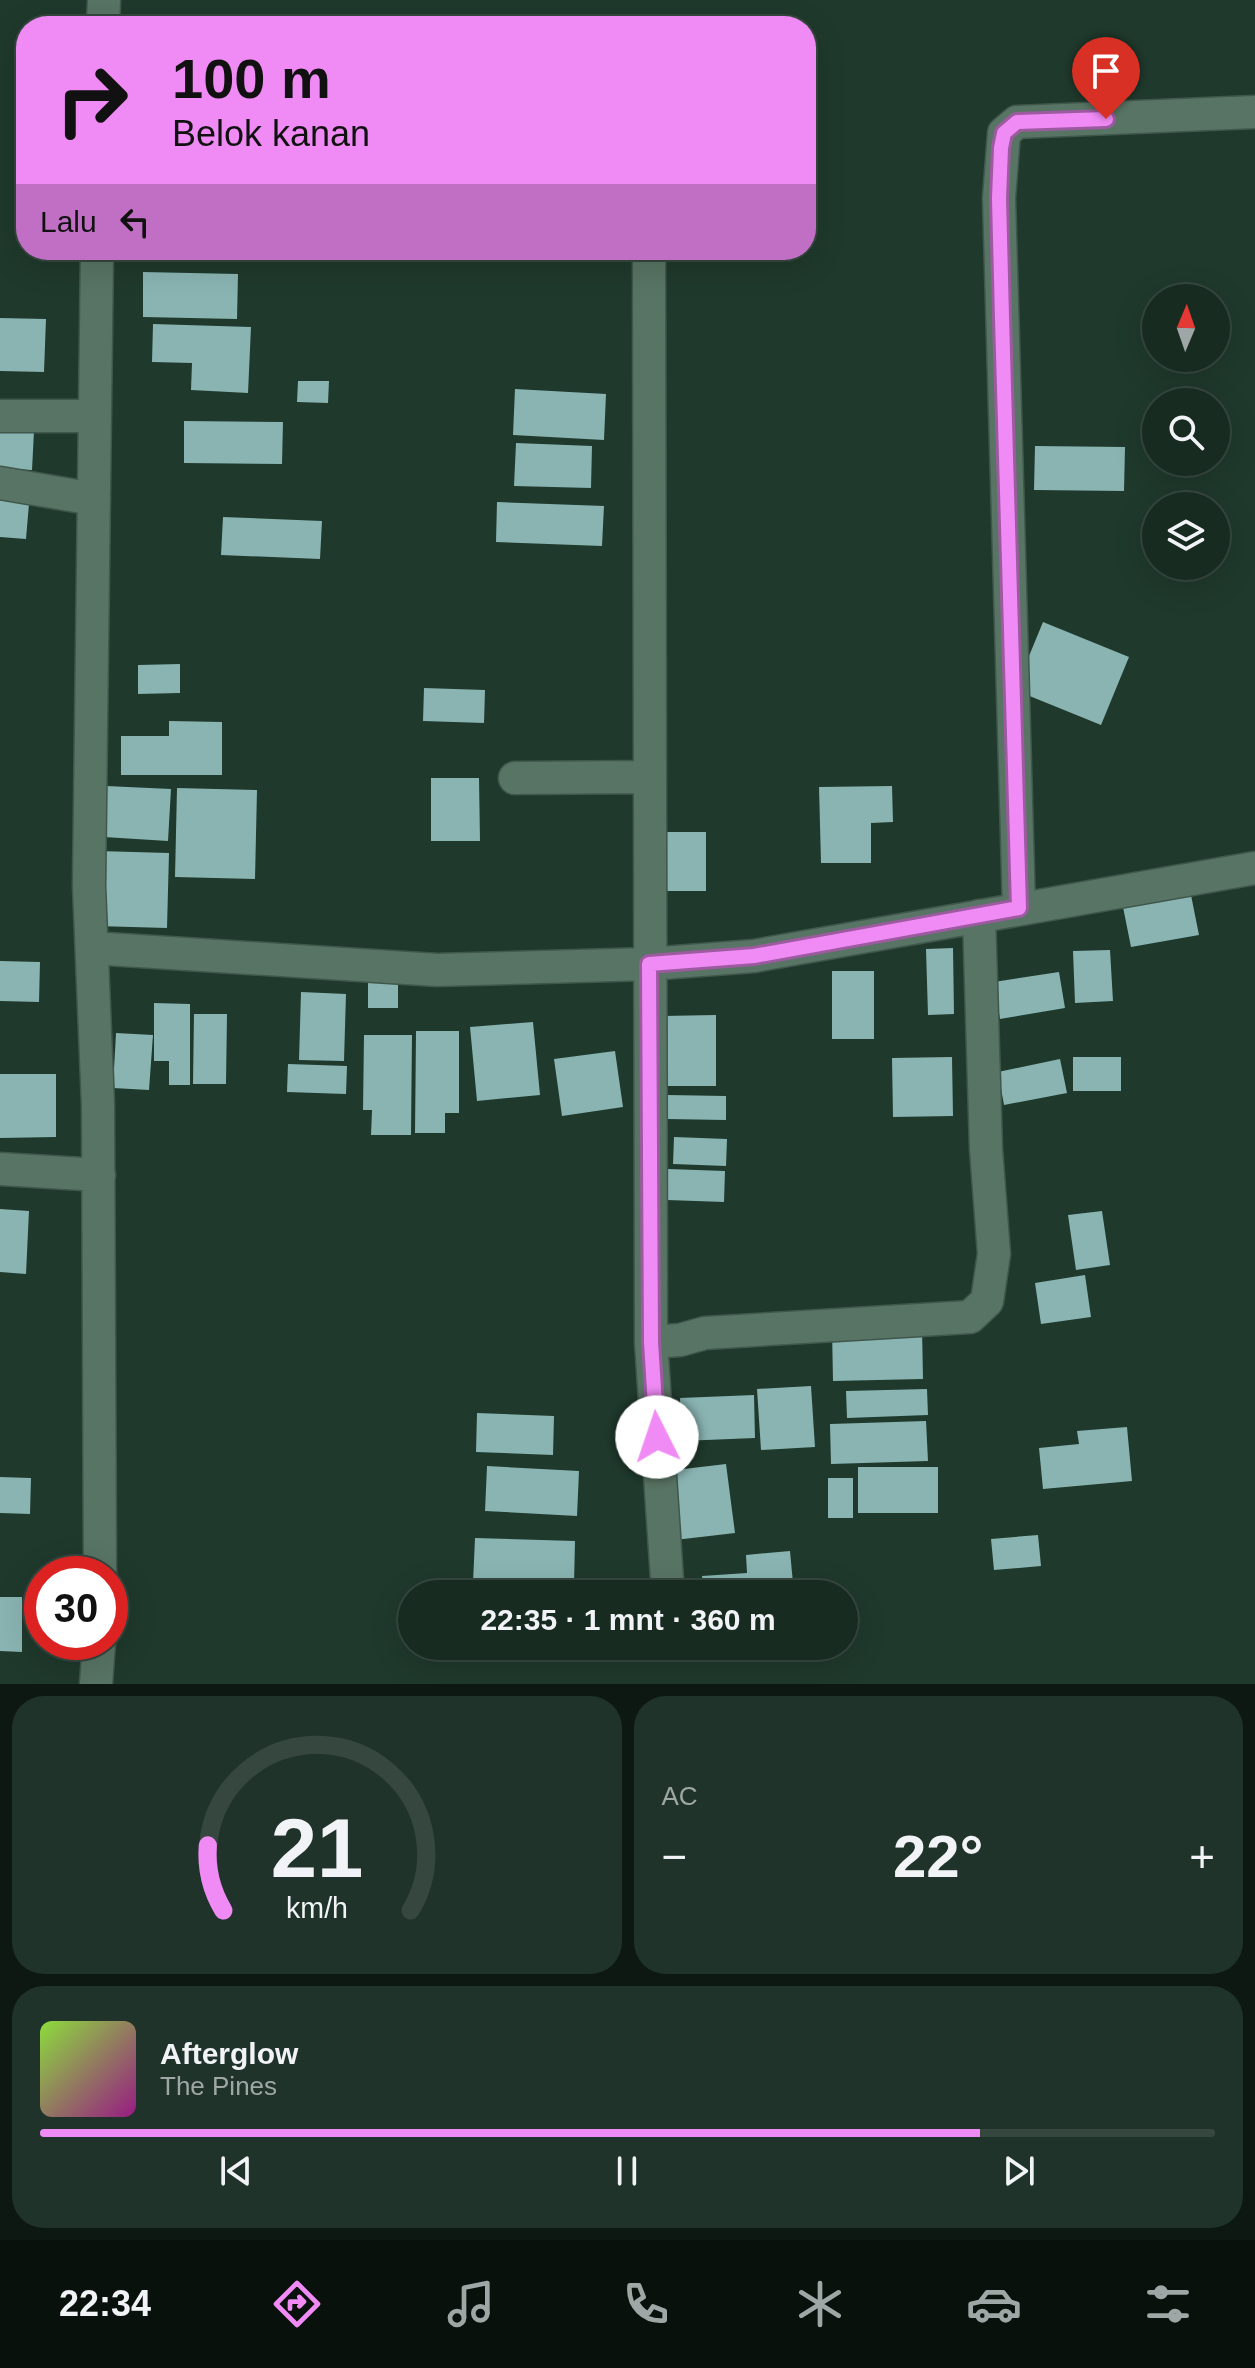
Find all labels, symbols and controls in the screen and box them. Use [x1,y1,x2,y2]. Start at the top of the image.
pin [1072,37,1140,119]
text: 100 m [172,47,331,110]
icon: right [40,48,144,152]
icon: arrive [1084,49,1128,93]
text: Belok kanan [172,113,370,154]
icon: left [113,200,157,244]
text: Lalu [40,205,97,238]
north arrow [1142,284,1230,372]
map controls [1142,284,1230,580]
button: search [1142,388,1230,476]
button: layers [1142,492,1230,580]
position arrow [615,1395,699,1479]
speed limit sign: 30 [24,1556,128,1660]
text: 22:35 · 1 mnt · 360 m [480,1603,776,1636]
text: AC [662,1781,698,1811]
text: 21 [270,1802,363,1895]
text: 22° [893,1823,984,1890]
text: − [662,1832,687,1881]
text: + [1189,1832,1215,1881]
text: km/h [286,1892,348,1924]
text: Afterglow [160,2037,298,2070]
text: The Pines [160,2071,277,2101]
icon: previous [214,2149,258,2193]
icon: pause [605,2149,649,2193]
icon: next [997,2149,1041,2193]
icon: directions [269,2276,325,2332]
icon: music [443,2276,499,2332]
icon: phone [618,2276,674,2332]
icon: climate [792,2276,848,2332]
icon: car [966,2276,1022,2332]
icon: filters [1140,2276,1196,2332]
text: 22:34 [59,2283,151,2324]

